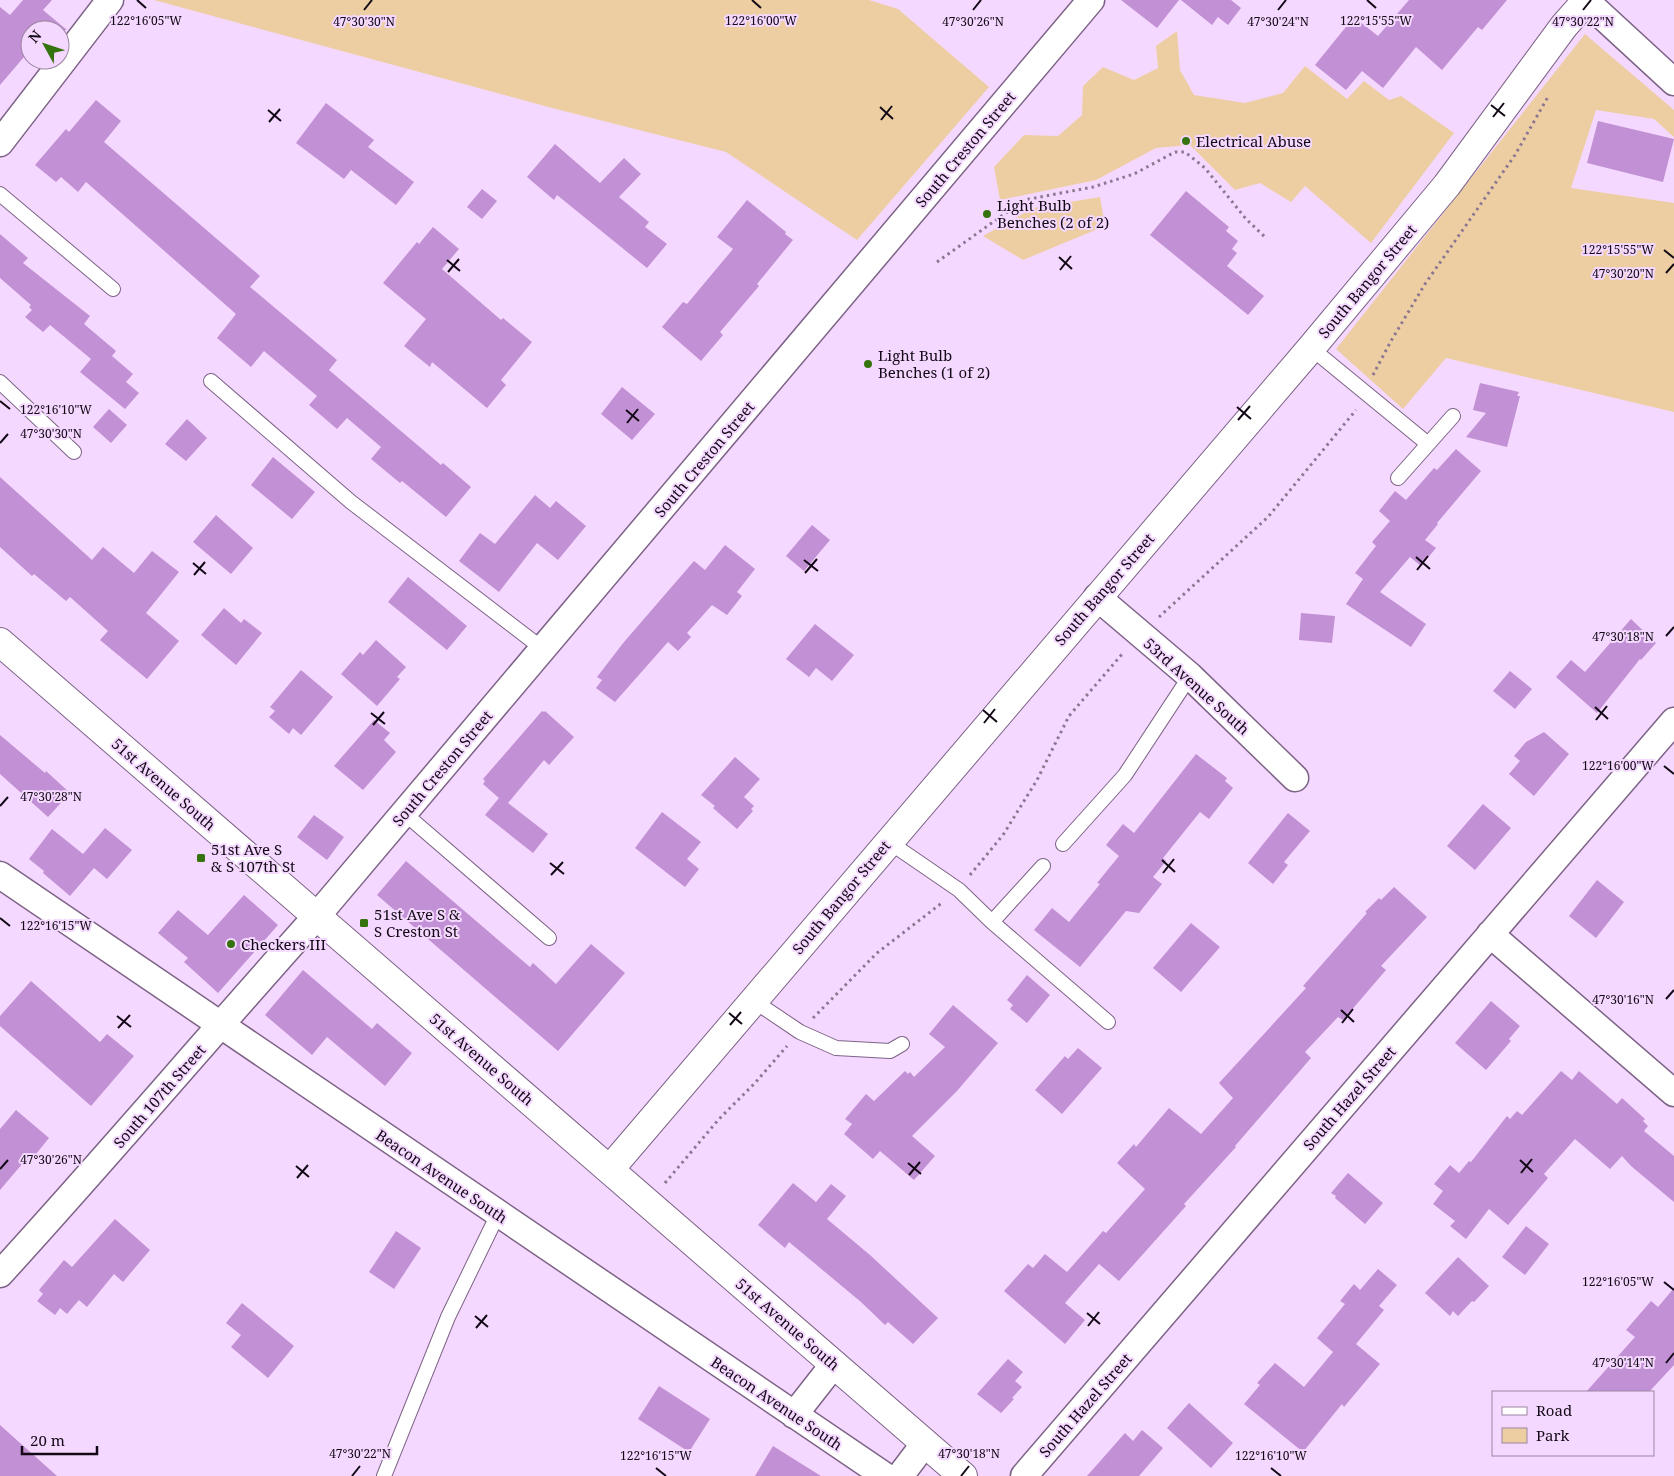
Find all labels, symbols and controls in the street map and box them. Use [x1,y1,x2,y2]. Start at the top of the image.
text: 122°16'05"W [110,12,182,29]
text: 122°16'00"W [725,12,797,29]
text: 122°15'55"W [1340,12,1412,29]
text: 47°30'30"N [333,13,395,30]
text: 47°30'26"N [942,13,1004,30]
text: 47°30'24"N [1247,13,1309,30]
text: 47°30'22"N [1552,13,1614,30]
north arrow [20,20,70,70]
text: N [24,26,45,47]
street label: South Creston Street [911,87,1019,211]
place label: Electrical Abuse [1196,131,1311,151]
marker: Electrical Abuse [1180,135,1192,147]
place label: Light Bulb Benches (2 of 2) [997,195,1109,232]
marker: Light Bulb Benches (2 of 2) [981,208,993,220]
street label: South Bangor Street [1314,220,1420,342]
text: 122°15'55"W [1582,241,1654,258]
text: 47°30'20"N [1592,265,1654,282]
place label: Light Bulb Benches (1 of 2) [878,345,990,382]
marker: Light Bulb Benches (1 of 2) [862,358,874,370]
street label: South Creston Street [650,397,758,521]
text: 122°16'10"W [20,401,92,418]
text: 47°30'30"N [20,425,82,442]
street label: South Bangor Street [1050,529,1158,649]
text: 47°30'18"N [1592,628,1654,645]
street label: 53rd Avenue South [1140,633,1254,739]
street label: South Creston Street [388,706,496,830]
street label: 51st Avenue South [108,733,220,835]
text: 122°16'00"W [1582,757,1654,774]
text: 47°30'28"N [20,788,82,805]
street label: South Bangor Street [788,836,894,958]
place label: 51st Ave S & S 107th St [211,839,295,876]
marker: 51st Ave S & S 107th St [195,852,207,864]
place label: 51st Ave S & S Creston St [374,904,460,941]
text: 122°16'15"W [20,917,92,934]
marker: 51st Ave S & S Creston St [358,917,370,929]
place label: Checkers III [241,934,326,954]
marker: Checkers III [225,938,237,950]
text: 47°30'16"N [1592,991,1654,1008]
street label: 51st Avenue South [426,1008,538,1110]
street label: South 107th Street [109,1040,209,1152]
street label: South Hazel Street [1298,1042,1400,1154]
street label: Beacon Avenue South [372,1124,512,1228]
text: 47°30'26"N [20,1151,82,1168]
street label: 51st Avenue South [732,1273,844,1375]
text: 122°16'05"W [1582,1273,1654,1290]
street label: South Hazel Street [1034,1349,1136,1461]
street label: Beacon Avenue South [707,1351,847,1455]
text: 47°30'14"N [1592,1354,1654,1371]
legend [1492,1391,1654,1456]
text: Road [1536,1400,1572,1420]
scale bar [22,1424,98,1456]
text: Park [1536,1425,1570,1445]
text: 20 m [30,1430,65,1450]
text: 47°30'22"N [329,1445,391,1462]
text: 47°30'18"N [938,1445,1000,1462]
text: 122°16'15"W [620,1447,692,1464]
text: 122°16'10"W [1235,1447,1307,1464]

